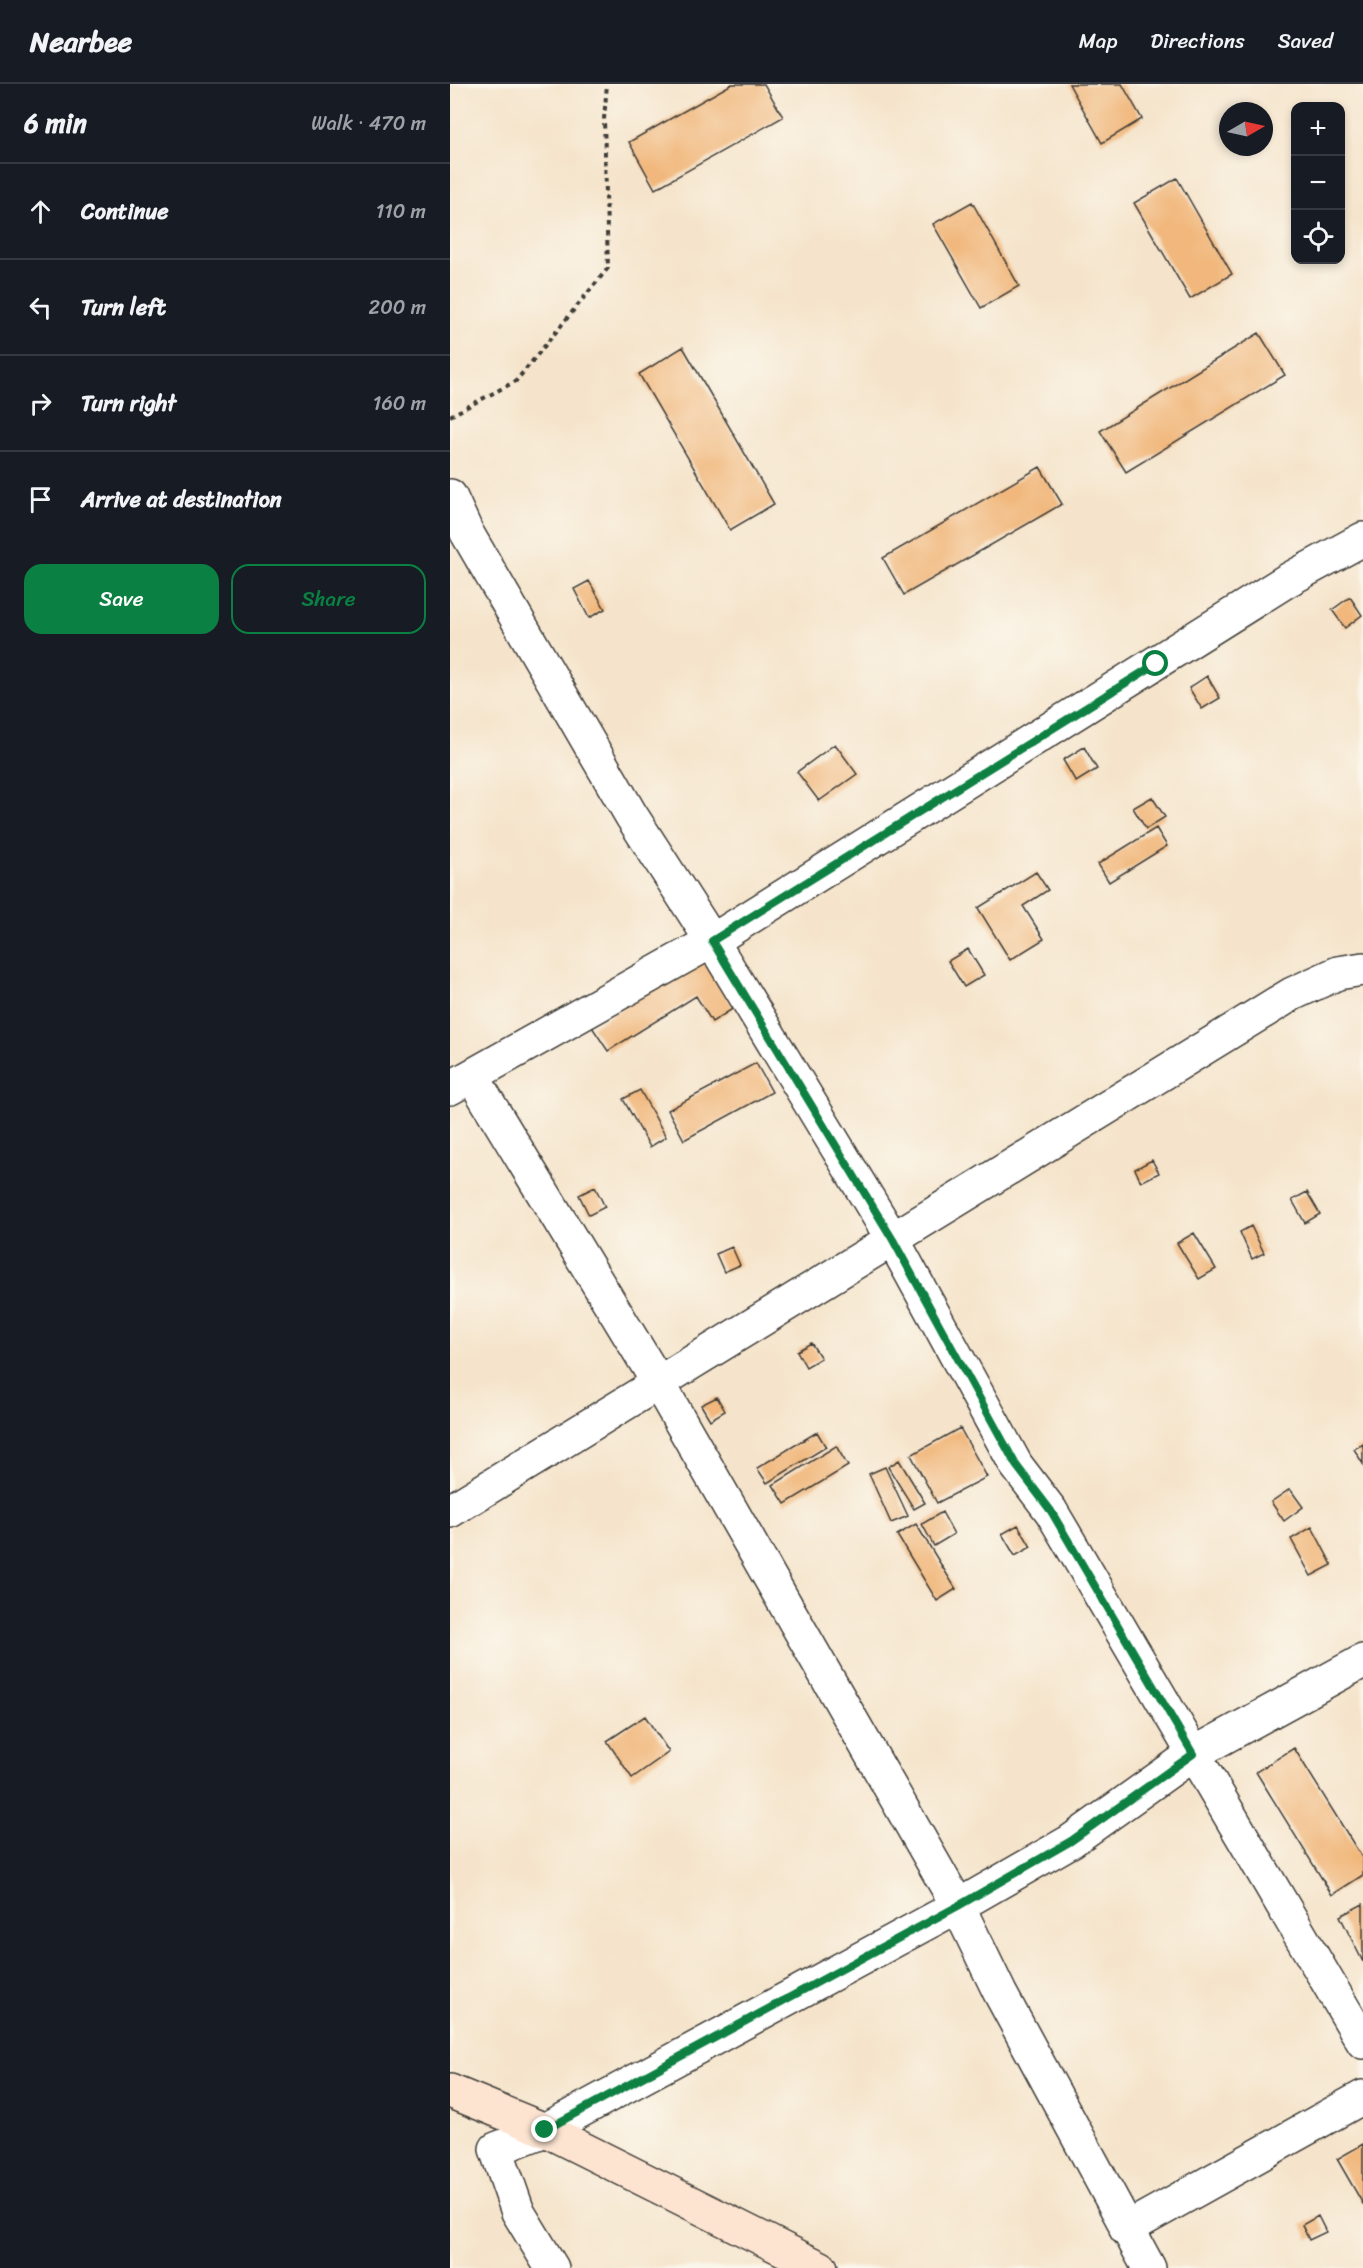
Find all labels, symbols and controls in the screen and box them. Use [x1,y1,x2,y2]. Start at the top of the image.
text: Nearbee [30,17,132,66]
text: Map [1079,22,1117,60]
text: Directions [1150,22,1245,60]
text: Saved [1278,22,1333,60]
text: 6 min [24,100,87,146]
north arrow [1219,102,1273,156]
map controls [1291,102,1345,264]
button: + [1291,102,1345,156]
text: Walk · 470 m [311,106,426,141]
button: − [1291,156,1345,210]
text: Continue [81,192,169,231]
text: 110 m [376,194,426,229]
icon: ahead [24,195,57,228]
button: locate [1291,210,1345,264]
text: Turn left [81,288,166,327]
text: 200 m [369,290,426,325]
icon: left [24,291,57,324]
text: Turn right [81,384,176,423]
text: 160 m [373,386,426,421]
icon: right [24,387,57,420]
text: Arrive at destination [81,480,282,519]
icon: arrive [24,483,57,516]
button: Save [24,564,219,634]
button: Share [231,564,426,634]
route start [1142,650,1168,676]
route end [531,2116,557,2142]

